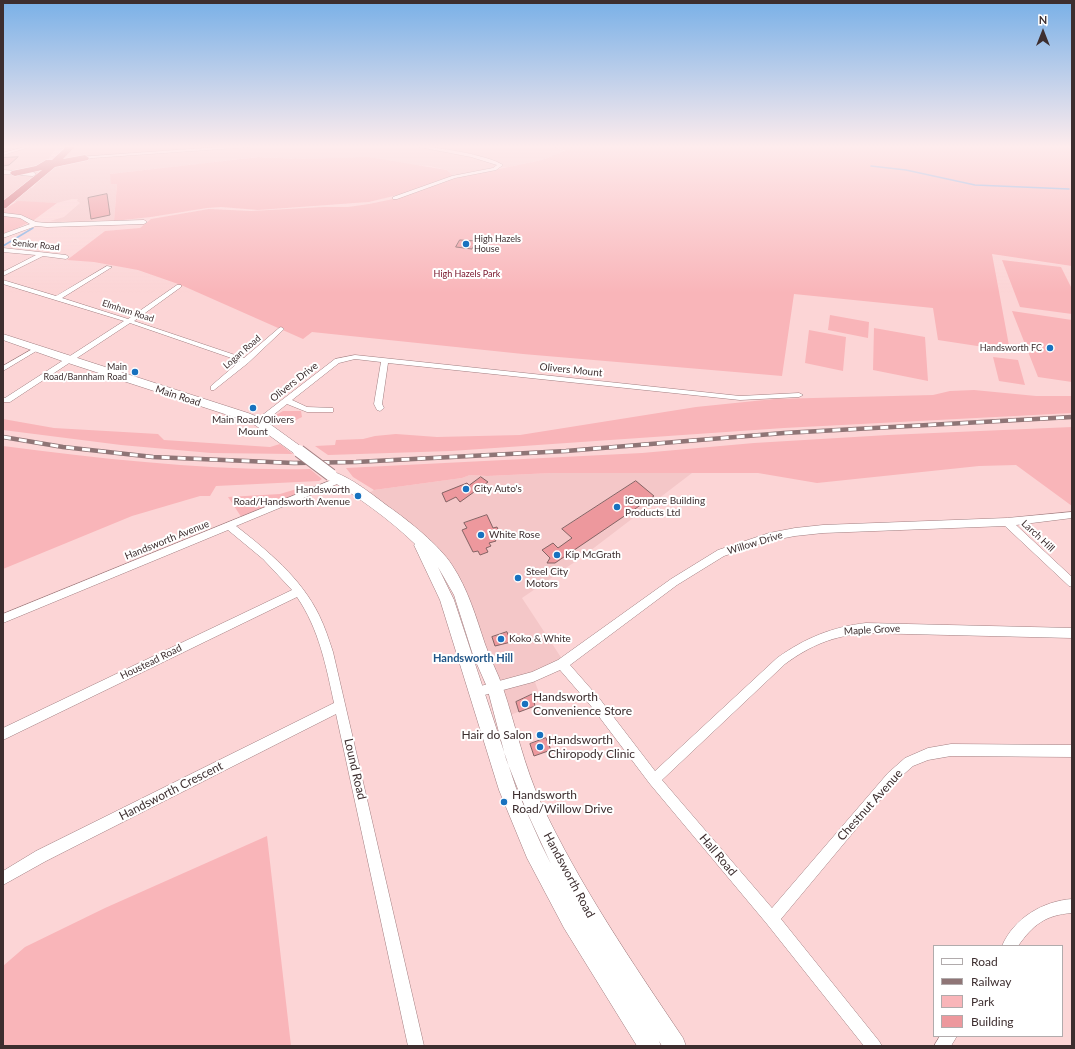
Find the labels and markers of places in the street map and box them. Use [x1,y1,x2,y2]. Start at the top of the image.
place label: High Hazels House [474,234,521,255]
marker: High Hazels House [461,239,471,249]
place label: Handsworth FC [980,343,1042,353]
marker: Handsworth FC [1045,343,1055,353]
place label: Main Road/Bannham Road [44,362,127,383]
marker: Main Road/Bannham Road [130,367,140,377]
marker: Main Road/Olivers Mount [248,403,258,413]
place label: Main Road/Olivers Mount [212,414,294,438]
place label: City Auto's [474,483,522,495]
place label: Handsworth Road/Handsworth Avenue [233,484,350,508]
marker: City Auto's [461,484,471,494]
marker: Handsworth Road/Handsworth Avenue [353,491,363,501]
place label: iCompare Building Products Ltd [625,495,705,518]
marker: iCompare Building Products Ltd [612,502,622,512]
place label: White Rose [489,529,540,541]
marker: White Rose [476,530,486,540]
place label: Kip McGrath [565,549,621,561]
marker: Kip McGrath [552,550,562,560]
place label: Steel City Motors [526,566,568,590]
marker: Steel City Motors [513,573,523,583]
place label: Koko & White [509,633,571,645]
marker: Koko & White [496,634,506,644]
place label: Handsworth Convenience Store [533,690,632,718]
marker: Handsworth Convenience Store [520,699,530,709]
place label: Hair do Salon [461,728,532,742]
marker: Hair do Salon [535,730,545,740]
place label: Handsworth Chiropody Clinic [548,733,635,761]
marker: Handsworth Chiropody Clinic [535,742,545,752]
place label: Handsworth Road/Willow Drive [512,788,613,816]
marker: Handsworth Road/Willow Drive [499,797,509,807]

